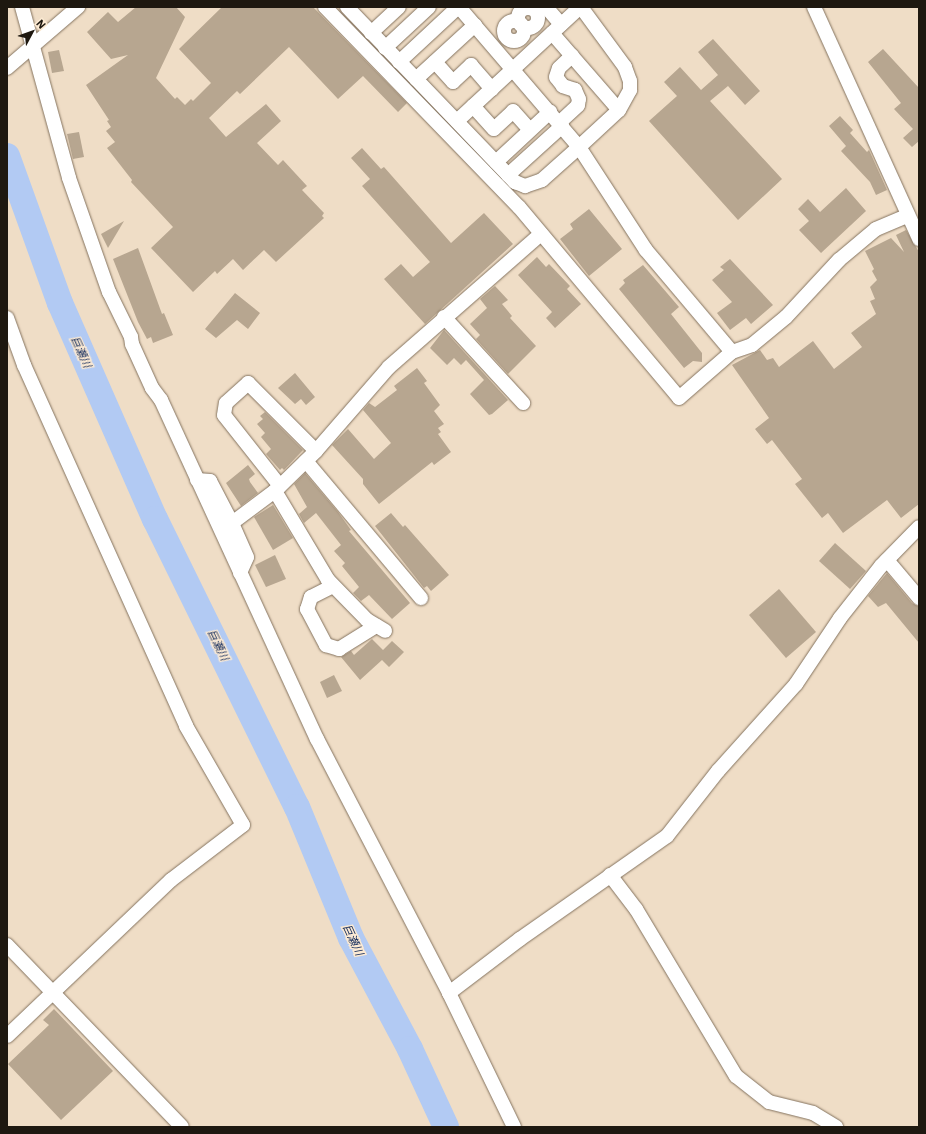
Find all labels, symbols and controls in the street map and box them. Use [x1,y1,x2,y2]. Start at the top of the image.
north arrow [12,12,52,52]
text: N [33,17,49,32]
water label: 巨瀬川 [68,334,94,370]
water label: 巨瀬川 [205,627,231,663]
water label: 巨瀬川 [340,922,366,958]

